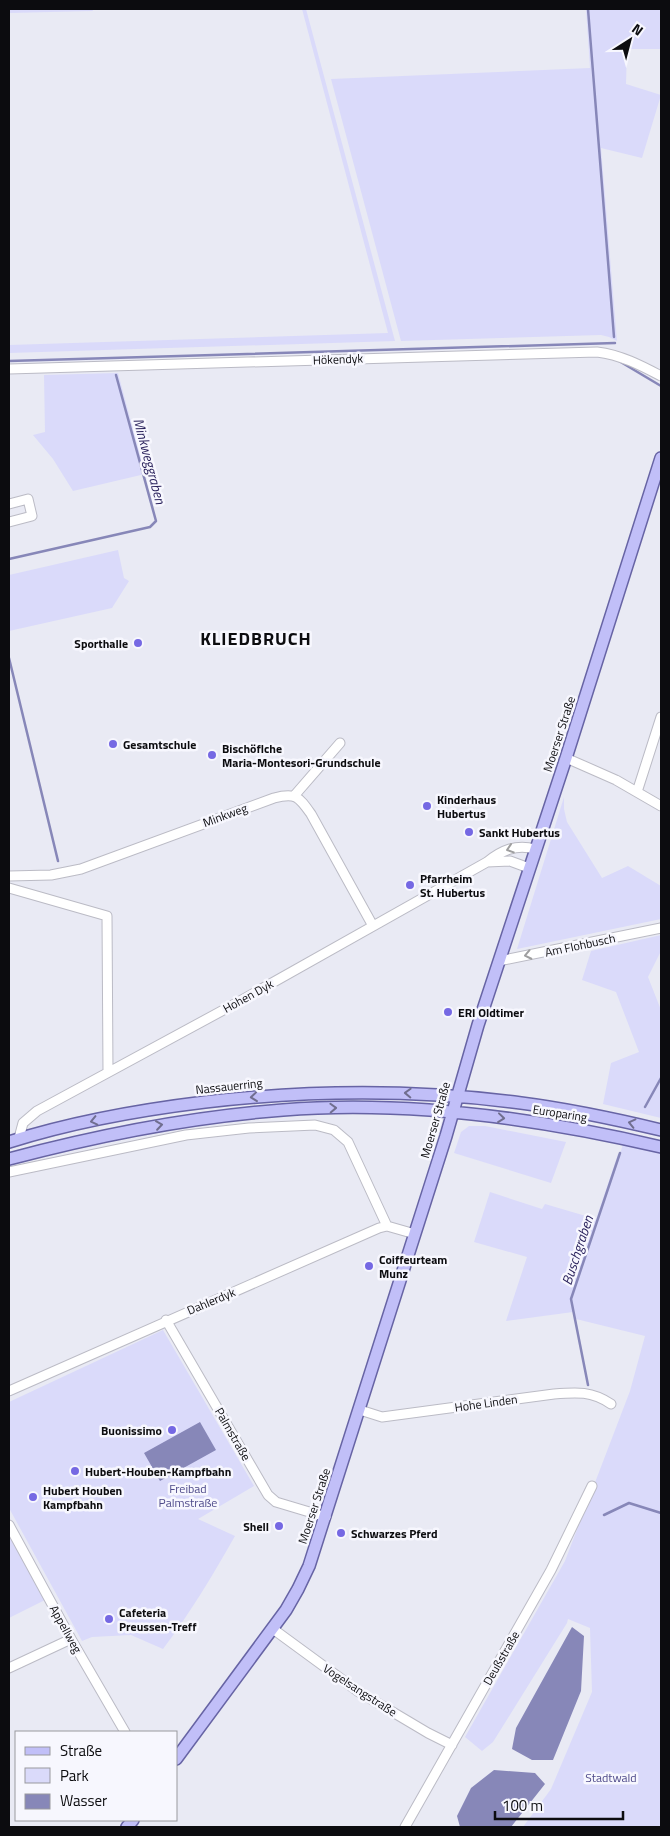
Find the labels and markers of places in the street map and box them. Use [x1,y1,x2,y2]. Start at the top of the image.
place label: Sporthalle [74,634,128,653]
marker: Sporthalle [132,637,144,649]
place label: Gesamtschule [123,735,196,754]
marker: Gesamtschule [107,738,119,750]
place label: Bischöflche Maria-Montesori-Grundschule [222,739,381,772]
marker: Bischöflche Maria-Montesori-Grundschule [206,749,218,761]
place label: Kinderhaus Hubertus [437,790,496,823]
marker: Kinderhaus Hubertus [421,800,433,812]
place label: Sankt Hubertus [479,823,560,842]
marker: Sankt Hubertus [463,826,475,838]
place label: Pfarrheim St. Hubertus [420,869,485,902]
marker: Pfarrheim St. Hubertus [404,879,416,891]
place label: ERI Oldtimer [458,1003,524,1022]
marker: ERI Oldtimer [442,1006,454,1018]
place label: Coiffeurteam Munz [379,1250,447,1283]
marker: Coiffeurteam Munz [363,1260,375,1272]
place label: Buonissimo [101,1421,162,1440]
marker: Buonissimo [166,1424,178,1436]
place label: Hubert-Houben-Kampfbahn [85,1462,231,1481]
marker: Hubert-Houben-Kampfbahn [69,1465,81,1477]
place label: Hubert Houben Kampfbahn [43,1481,122,1514]
marker: Hubert Houben Kampfbahn [27,1491,39,1503]
place label: Shell [243,1517,269,1536]
marker: Shell [273,1520,285,1532]
place label: Schwarzes Pferd [351,1524,438,1543]
marker: Schwarzes Pferd [335,1527,347,1539]
place label: Cafeteria Preussen-Treff [119,1603,197,1636]
marker: Cafeteria Preussen-Treff [103,1613,115,1625]

